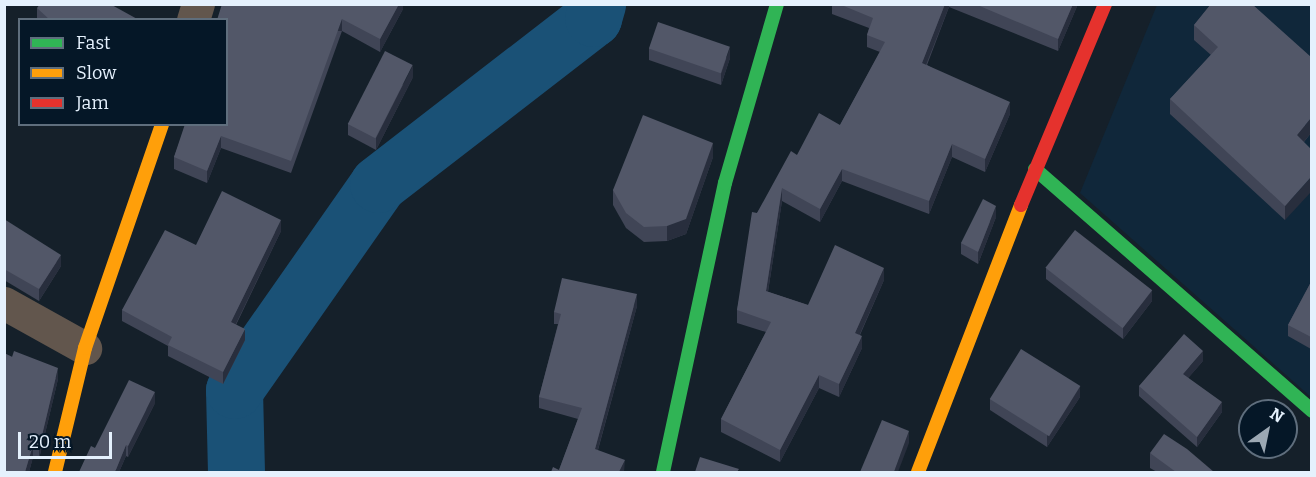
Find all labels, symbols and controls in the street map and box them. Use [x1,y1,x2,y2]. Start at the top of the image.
legend [18,18,228,126]
text: Fast [76,32,111,54]
text: Slow [76,62,116,84]
text: Jam [76,92,109,114]
north arrow [1238,399,1298,459]
text: N [1267,404,1287,426]
scale bar [21,420,116,458]
text: 20 m [29,431,71,453]

